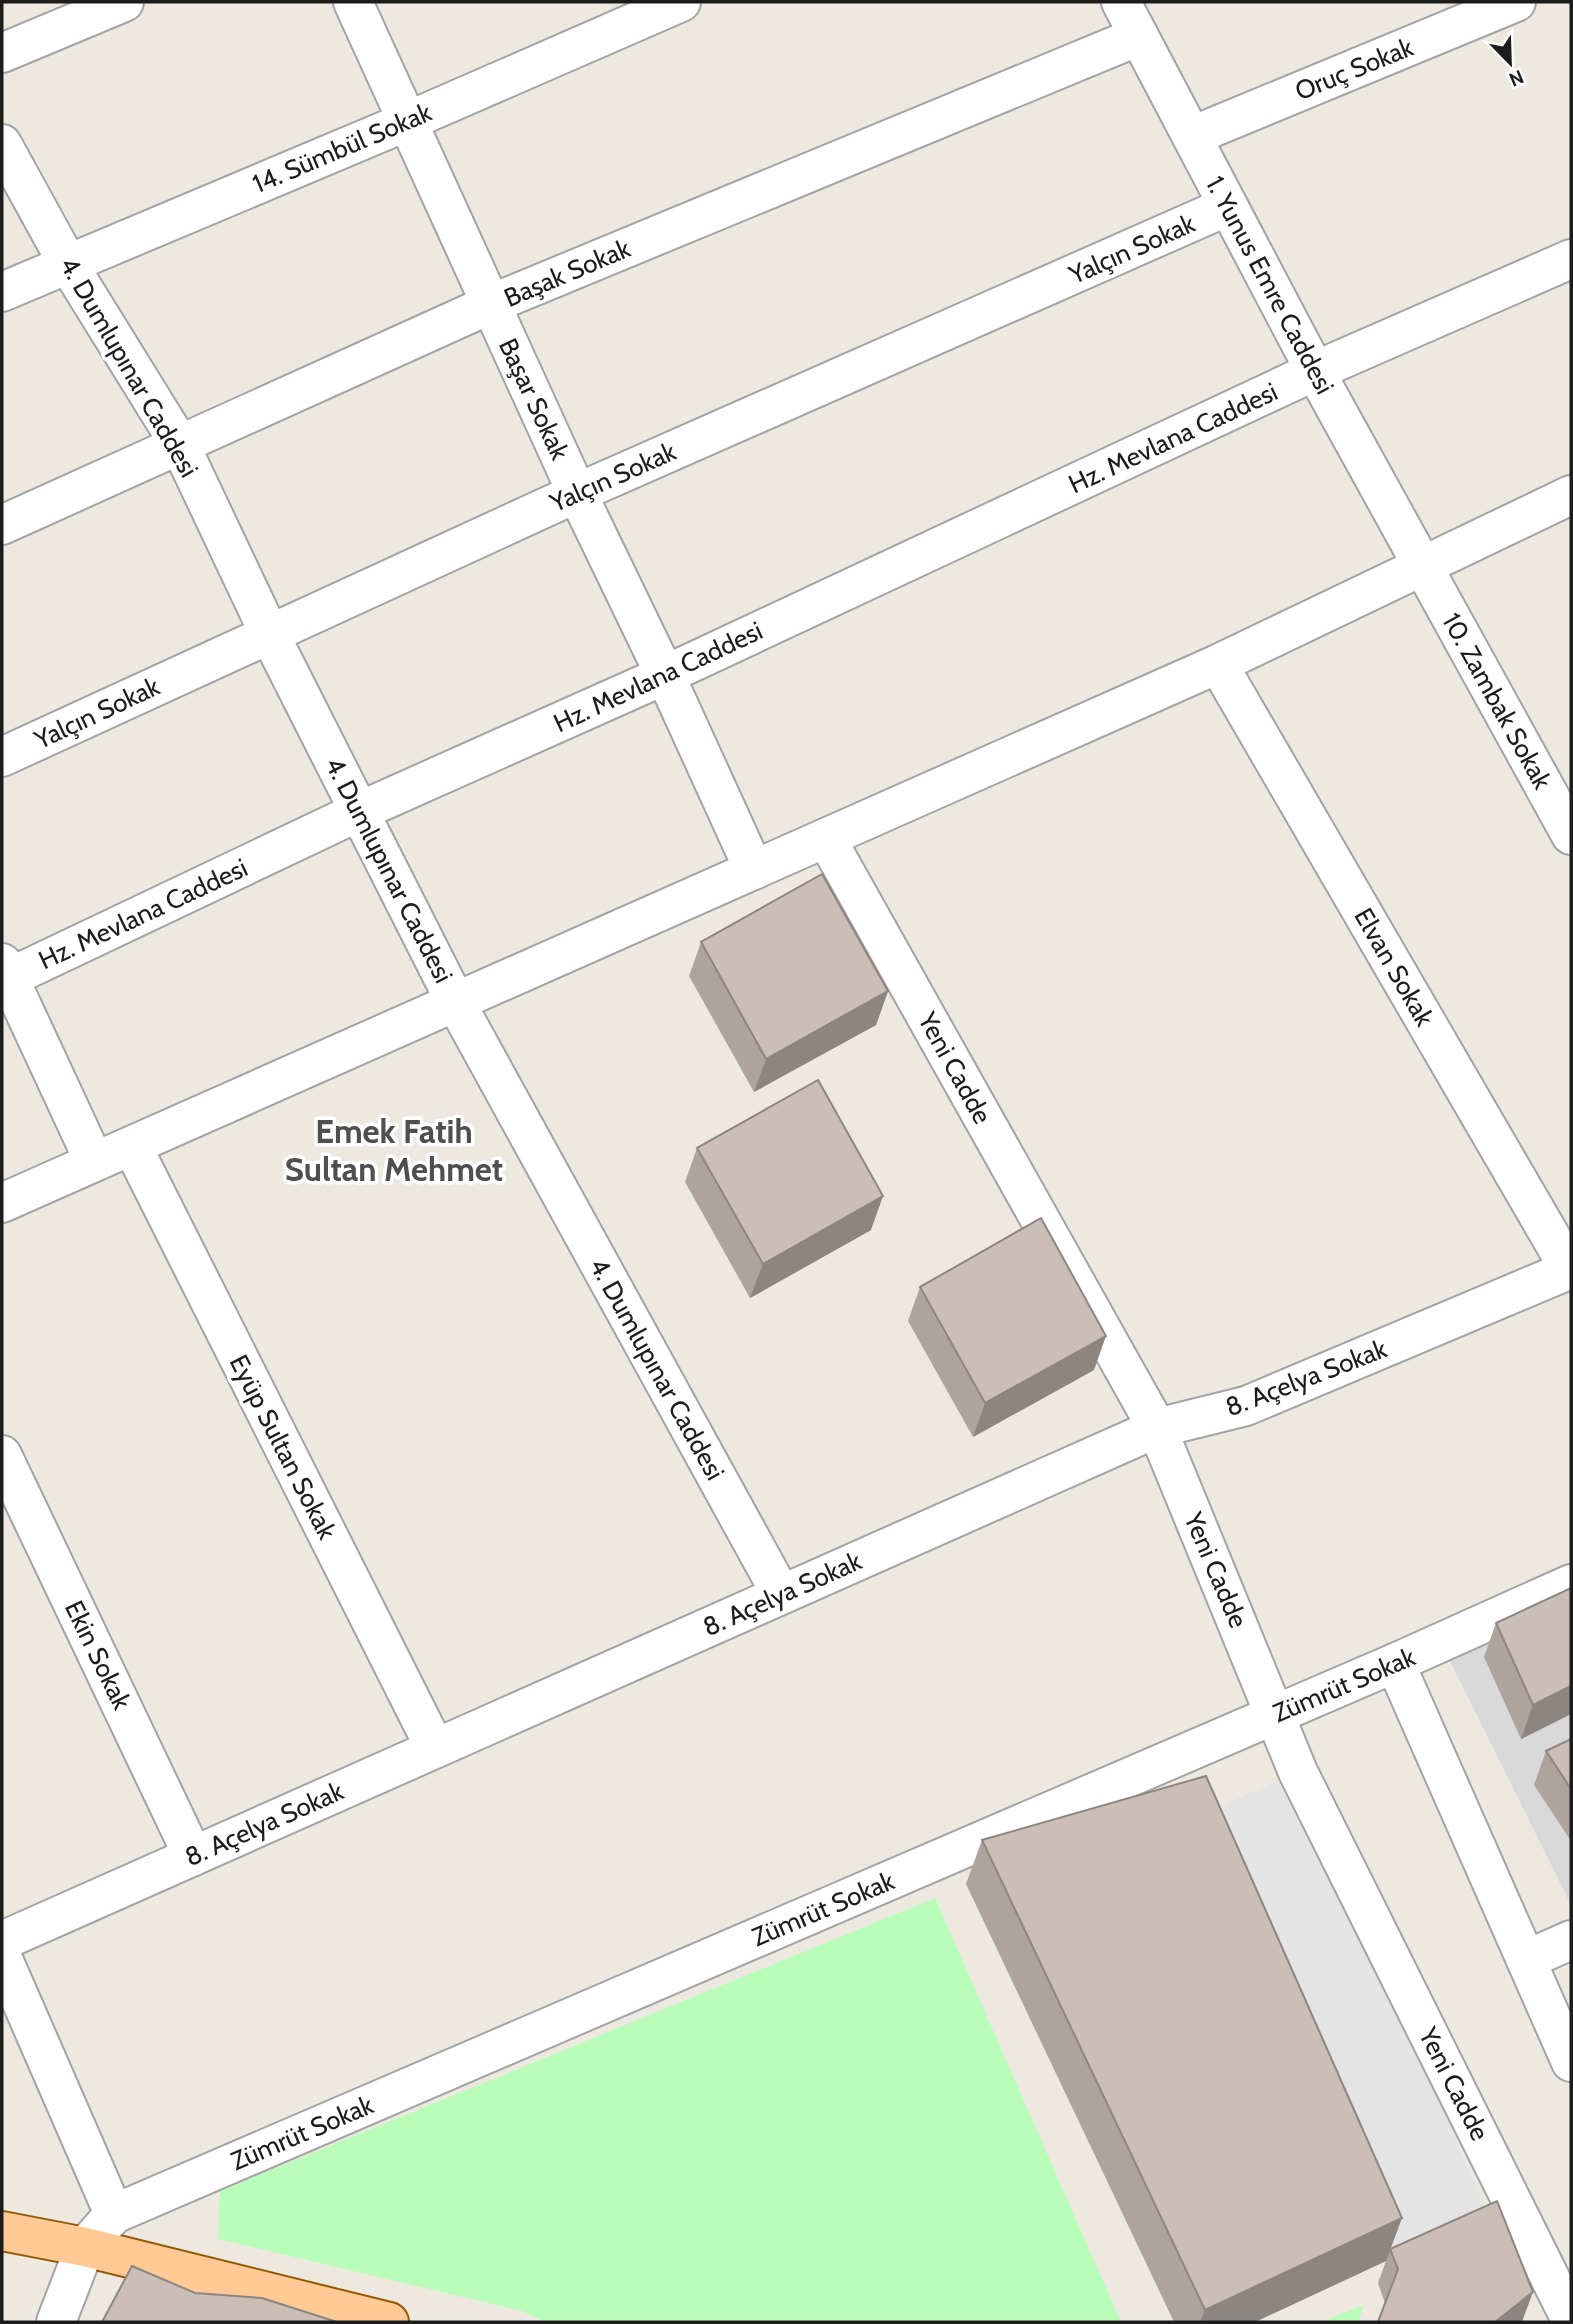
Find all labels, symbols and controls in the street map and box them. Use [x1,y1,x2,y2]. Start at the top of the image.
north arrow [1475,28,1545,98]
street label: Oruç Sokak [1290,31,1418,107]
text: N [1506,65,1527,91]
street label: 14. Sümbül Sokak [248,96,436,200]
street label: 1. Yunus Emre Caddesi [1199,171,1341,399]
street label: Yalçın Sokak [1063,207,1200,291]
street label: Başak Sokak [499,232,635,314]
street label: 4. Dumlupınar Caddesi [53,251,205,483]
street label: Başar Sokak [492,333,576,465]
street label: Hz. Mevlana Caddesi [1063,376,1283,500]
street label: Yalçın Sokak [544,435,681,519]
street label: 10. Zambak Sokak [1435,607,1559,795]
street label: Hz. Mevlana Caddesi [548,615,768,739]
street label: Yalçın Sokak [28,670,165,756]
street label: 4. Dumlupınar Caddesi [318,752,460,988]
street label: Hz. Mevlana Caddesi [33,852,253,976]
street label: Elvan Sokak [1347,902,1441,1032]
street label: Yeni Cadde [911,1006,999,1129]
district label: Emek Fatih Sultan Mehmet [285,1111,503,1189]
street label: 4. Dumlupınar Caddesi [583,1252,731,1486]
street label: 8. Açelya Sokak [1221,1332,1391,1423]
street label: Eyüp Sultan Sokak [223,1350,343,1545]
street label: Yeni Cadde [1177,1506,1255,1633]
street label: 8. Açelya Sokak [698,1545,867,1643]
street label: Ekin Sokak [58,1595,138,1715]
street label: Zümrüt Sokak [1268,1641,1420,1729]
street label: 8. Açelya Sokak [180,1775,349,1873]
street label: Zümrüt Sokak [747,1865,899,1953]
street label: Yeni Cadde [1412,2021,1496,2146]
street label: Zümrüt Sokak [226,2089,378,2177]

